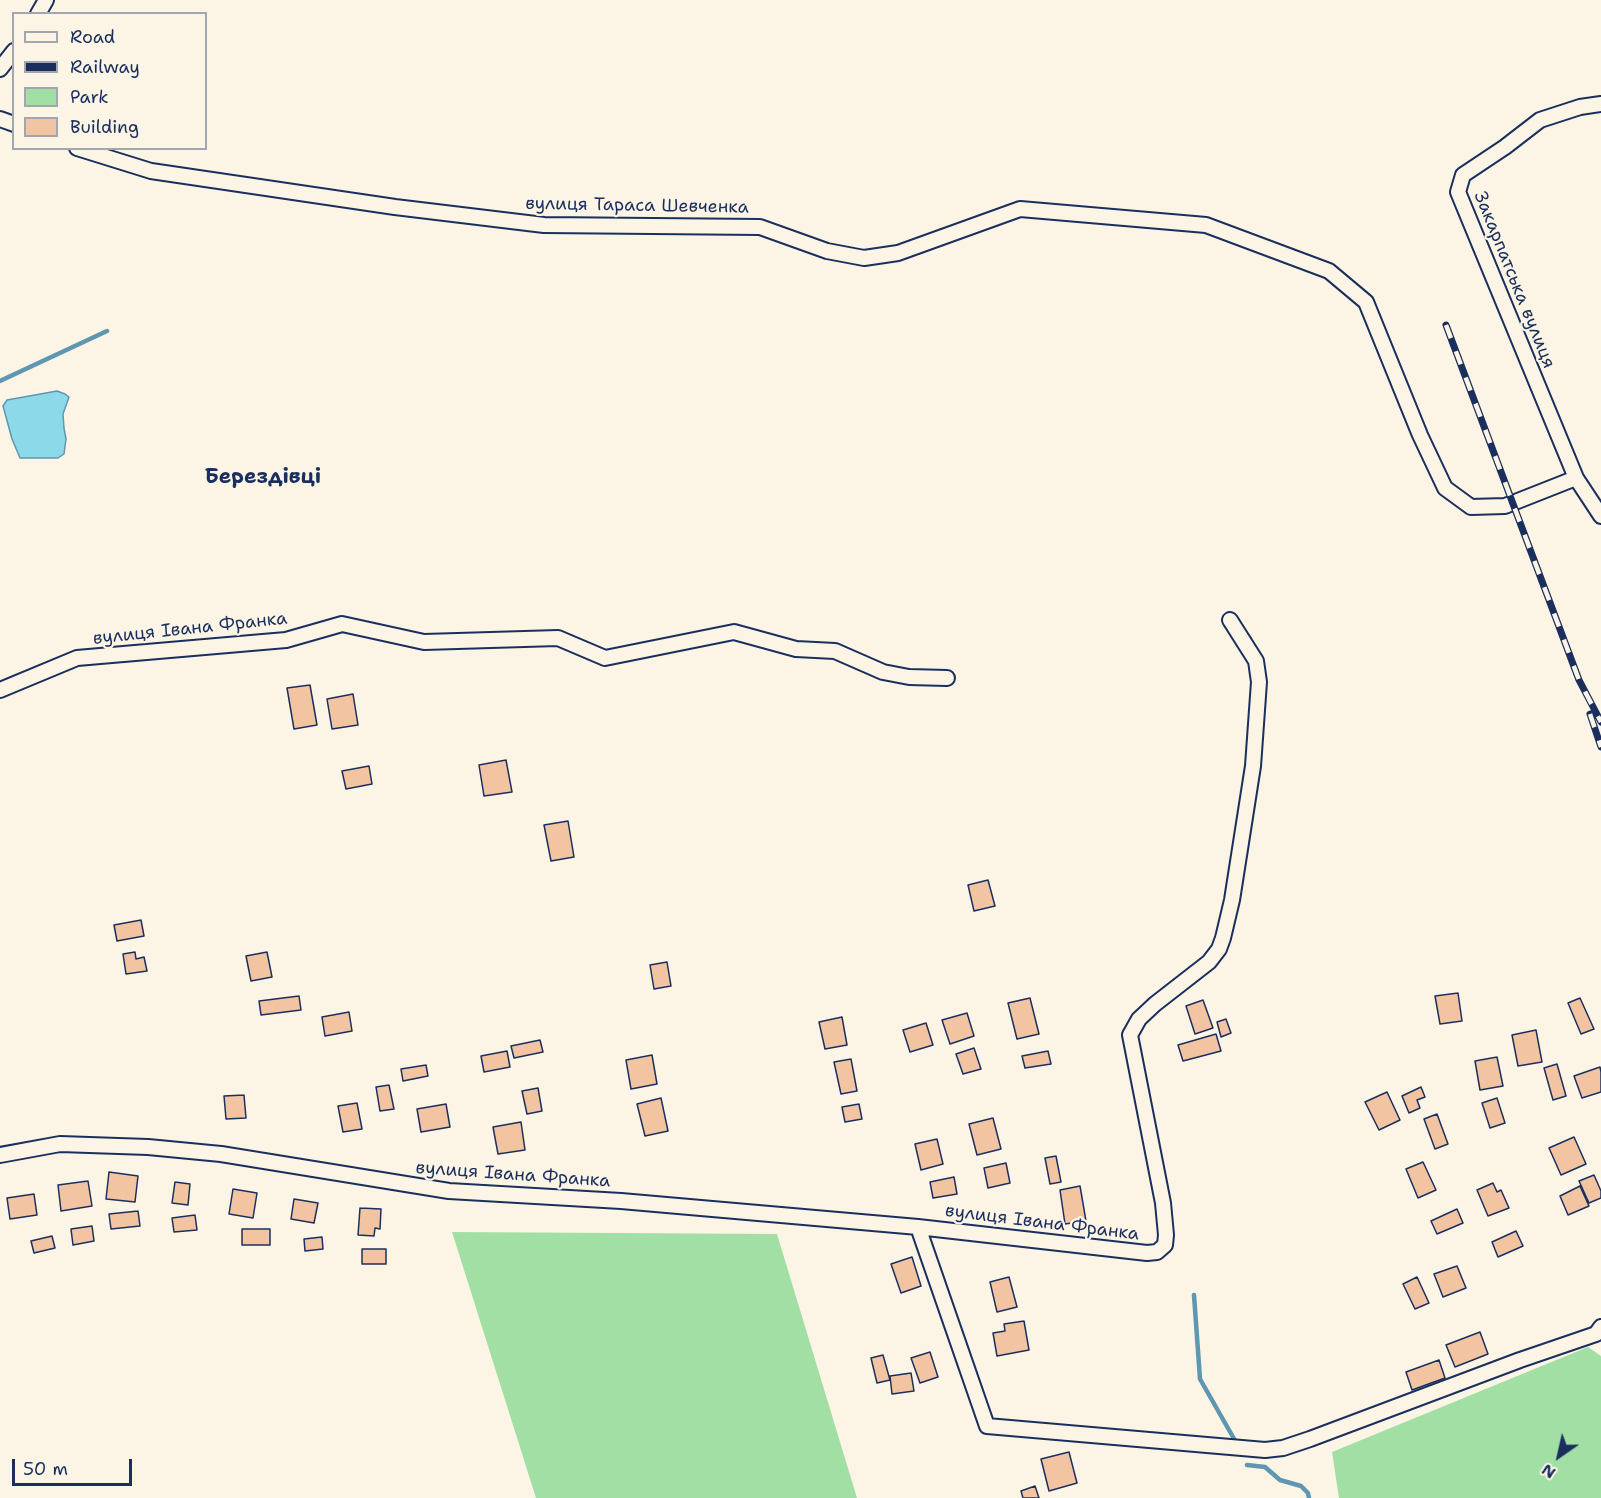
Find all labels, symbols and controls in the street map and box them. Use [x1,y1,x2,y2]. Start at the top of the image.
legend [12,12,207,150]
text: Road [70,25,115,49]
text: Railway [70,55,140,79]
text: Park [70,85,109,109]
text: Building [70,115,139,139]
street label: Закарпатська вулиця [1469,188,1559,372]
street label: вулиця Тараса Шевченка [525,193,749,219]
district label: Берездівці [205,465,321,491]
street label: вулиця Івана Франка [92,608,288,650]
street label: вулиця Івана Франка [415,1157,611,1193]
street label: вулиця Івана Франка [944,1200,1140,1246]
north arrow [1529,1426,1589,1486]
scale bar [15,1447,135,1485]
text: 50 m [23,1457,68,1481]
text: N [1538,1459,1560,1484]

